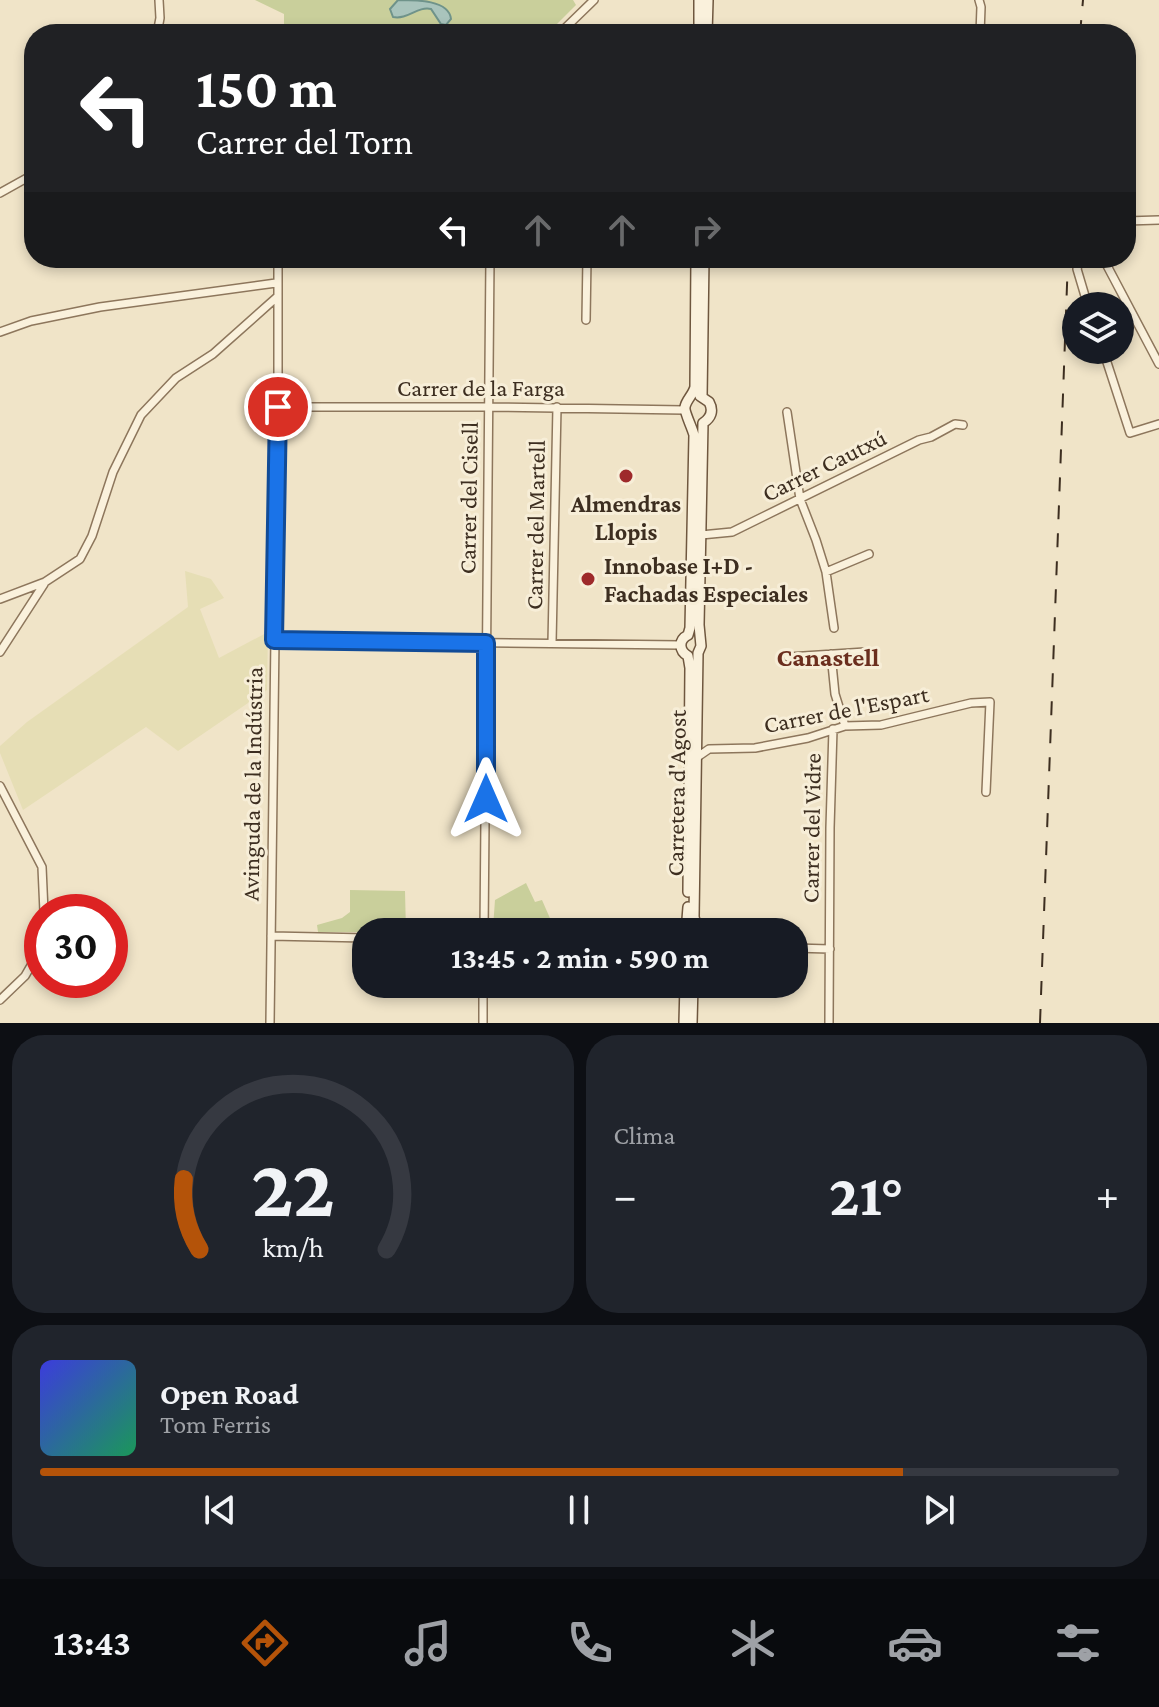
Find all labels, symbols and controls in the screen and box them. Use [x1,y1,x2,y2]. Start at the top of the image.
icon: left [64,56,168,160]
text: 150 m [196,57,337,119]
text: Carrer del Torn [196,122,413,162]
icon: left [432,208,476,252]
icon: ahead [516,208,560,252]
icon: ahead [600,208,644,252]
icon: right [684,208,728,252]
map controls [1062,292,1134,364]
button: layers [1062,292,1134,364]
pin [244,373,312,441]
street label: Carrer de la Farga [397,374,565,401]
icon: arrive [256,385,300,429]
street label: Carrer del Cisell [453,422,483,574]
street label: Carrer Cautxú [758,423,891,507]
street label: Carrer del Martell [520,440,550,610]
marker: Almendras Llopis [617,467,635,485]
place label: Almendras Llopis [570,490,681,545]
place label: Innobase I+D - Fachadas Especiales [604,552,808,607]
marker: Innobase I+D - Fachadas Especiales [579,570,597,588]
district label: Canastell [777,643,880,672]
street label: Avinguda de la Indústria [236,667,268,901]
street label: Carrer de l'Espart [761,680,932,738]
street label: Carretera d'Agost [661,708,691,876]
street label: Carrer del Vidre [796,753,826,903]
position arrow [444,757,528,841]
speed limit sign: 30 [24,894,128,998]
text: 13:45 · 2 min · 590 m [451,941,709,974]
text: Clima [614,1121,675,1150]
text: 22 [251,1141,335,1234]
text: 21° [829,1161,904,1228]
text: − [614,1171,637,1219]
text: + [1096,1171,1119,1219]
text: km/h [262,1231,324,1263]
text: Open Road [160,1377,299,1410]
text: Tom Ferris [160,1410,271,1439]
icon: previous [198,1488,242,1532]
icon: pause [557,1488,601,1532]
icon: next [917,1488,961,1532]
icon: directions [237,1615,293,1671]
icon: music [400,1615,456,1671]
icon: phone [562,1615,618,1671]
icon: climate [725,1615,781,1671]
icon: car [887,1615,943,1671]
icon: filters [1050,1615,1106,1671]
text: 13:43 [53,1623,131,1663]

